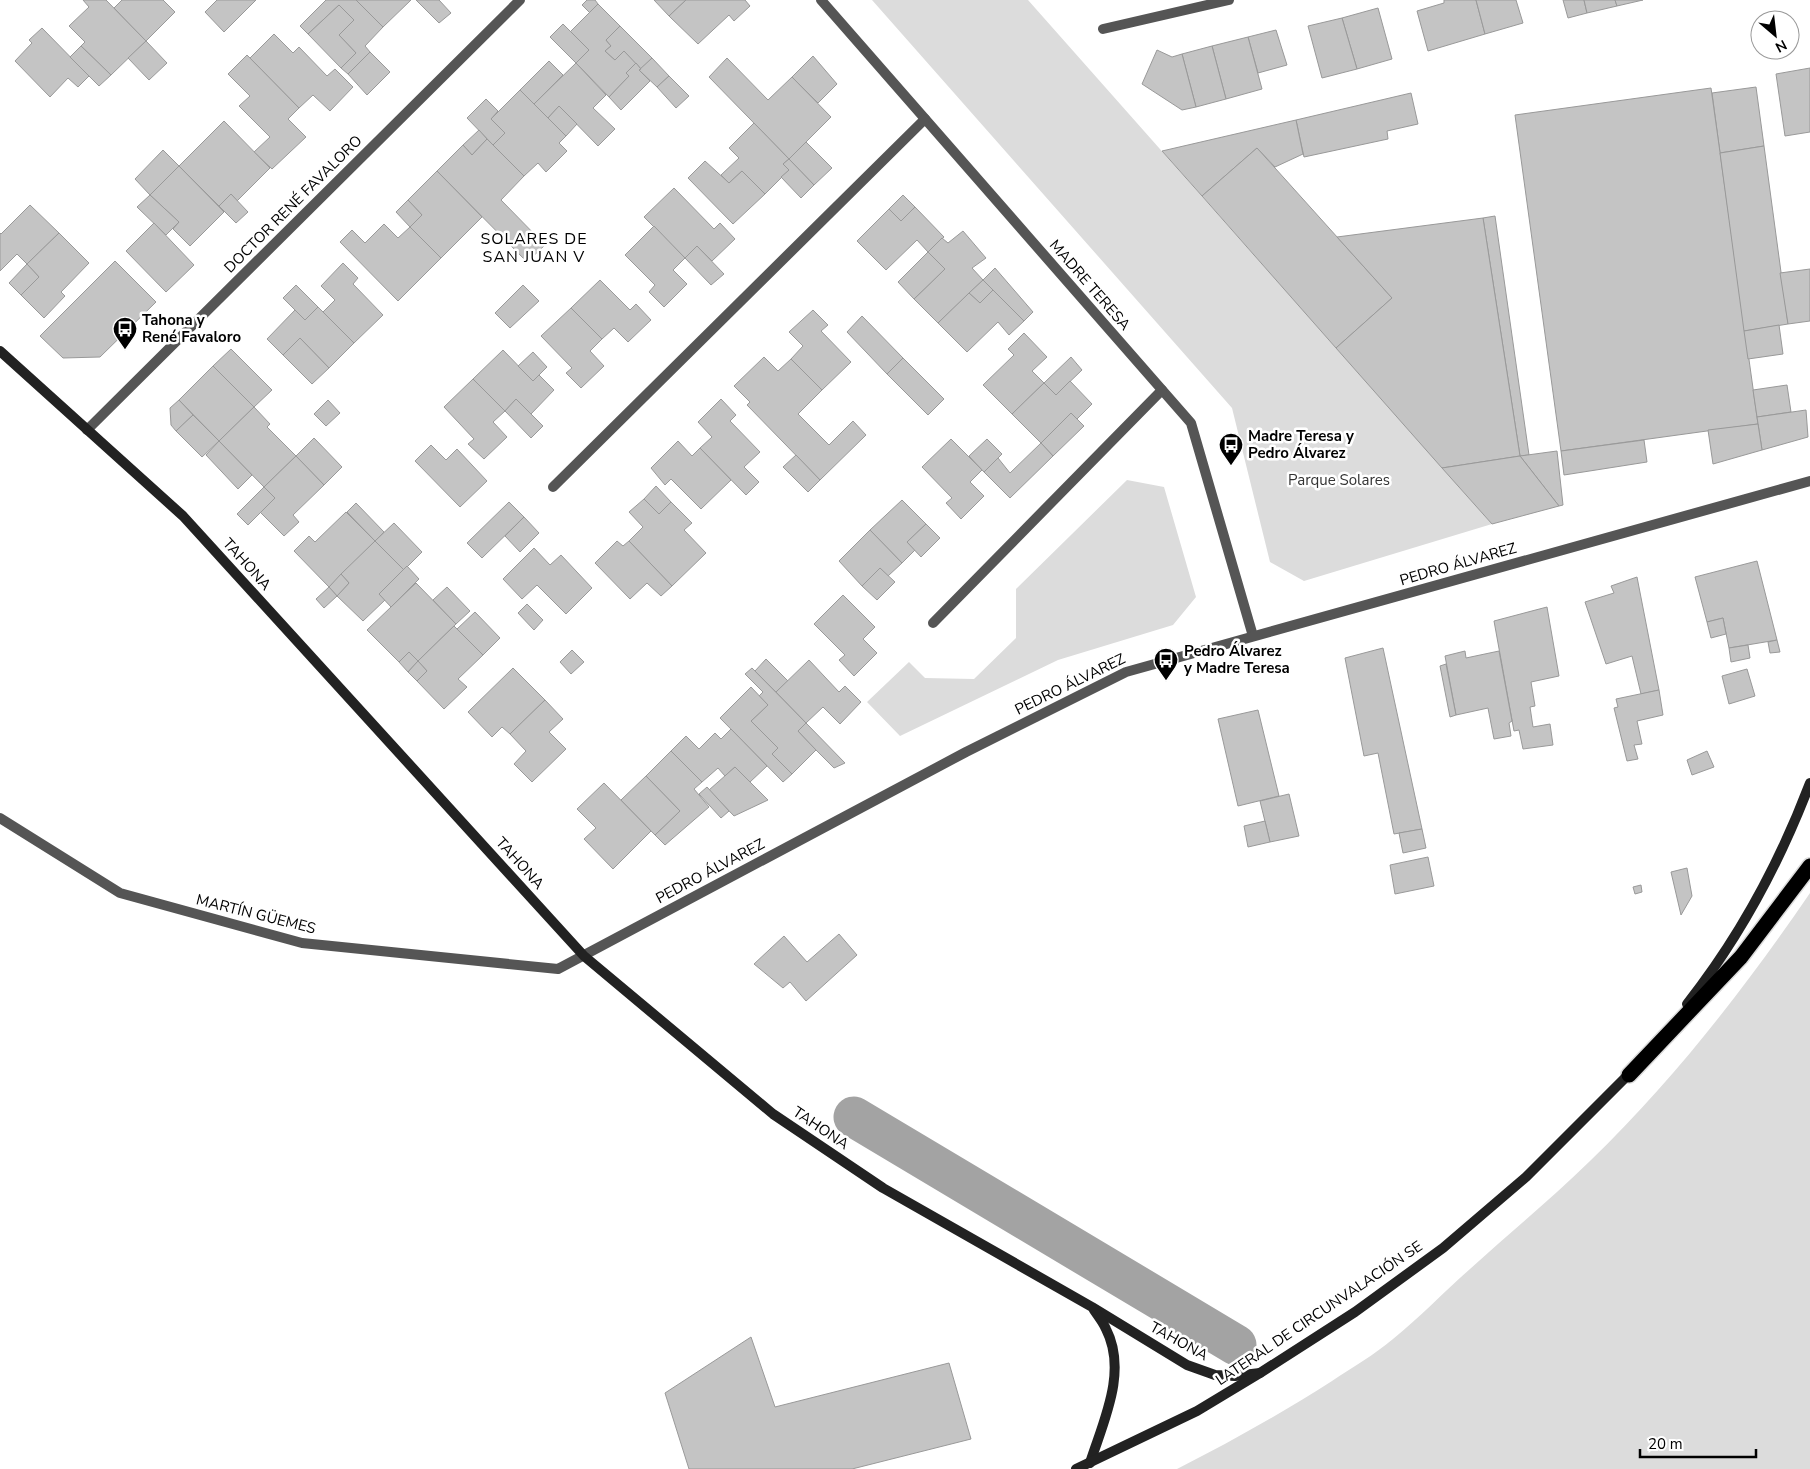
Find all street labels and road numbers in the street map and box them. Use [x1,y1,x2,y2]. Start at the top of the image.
street label: DOCTOR RENÉ FAVALORO [220,131,366,277]
street label: MADRE TERESA [1045,235,1135,335]
street label: TAHONA [218,534,276,594]
street label: PEDRO ÁLVAREZ [1397,538,1519,590]
street label: PEDRO ÁLVAREZ [1012,649,1129,719]
street label: TAHONA [491,833,549,893]
street label: PEDRO ÁLVAREZ [652,834,768,908]
street label: MARTÍN GÜEMES [194,889,318,939]
street label: TAHONA [789,1102,853,1154]
street label: LATERAL DE CIRCUNVALACIÓN SE [1211,1235,1426,1390]
street label: TAHONA [1146,1317,1212,1365]

